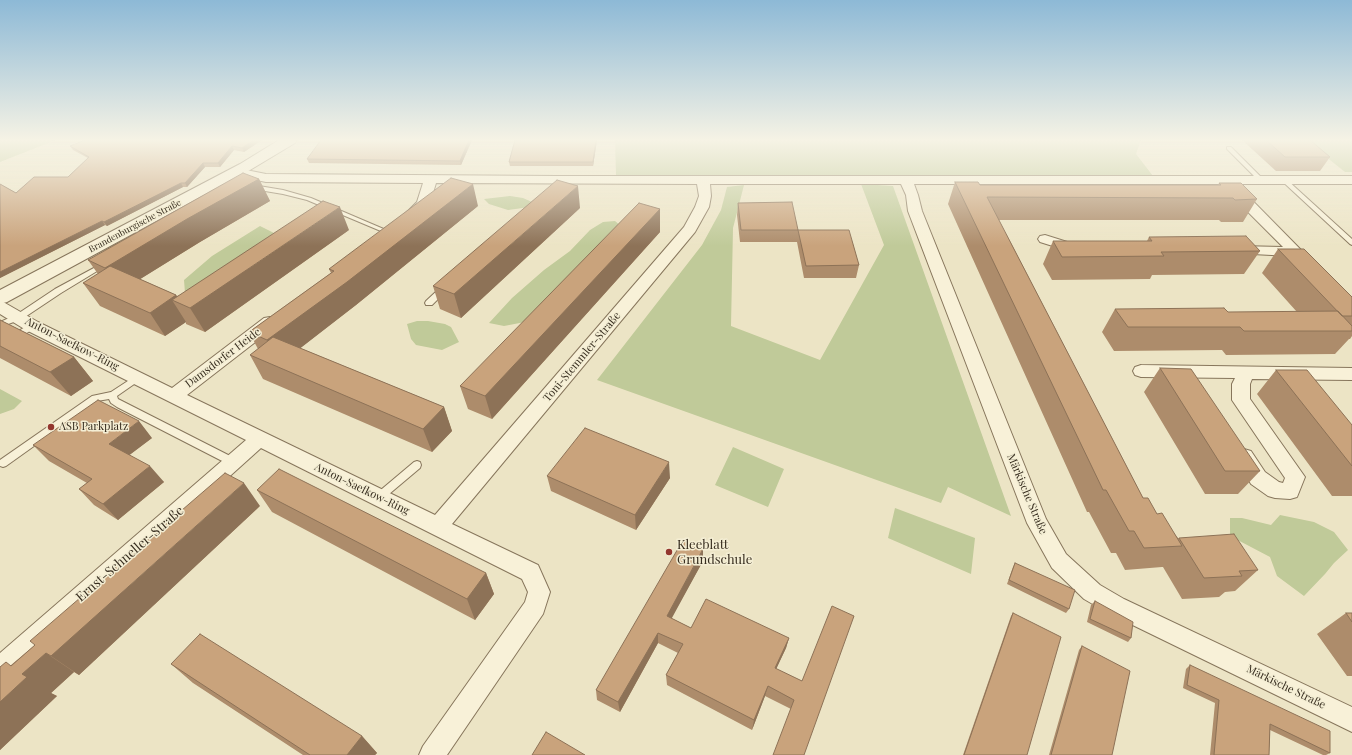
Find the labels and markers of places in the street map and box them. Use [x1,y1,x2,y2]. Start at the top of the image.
place label: ASB Parkplatz [59,420,128,434]
marker: ASB Parkplatz [46,422,56,432]
place label: Kleeblatt Grundschule [677,537,752,568]
marker: Kleeblatt Grundschule [664,547,674,557]

